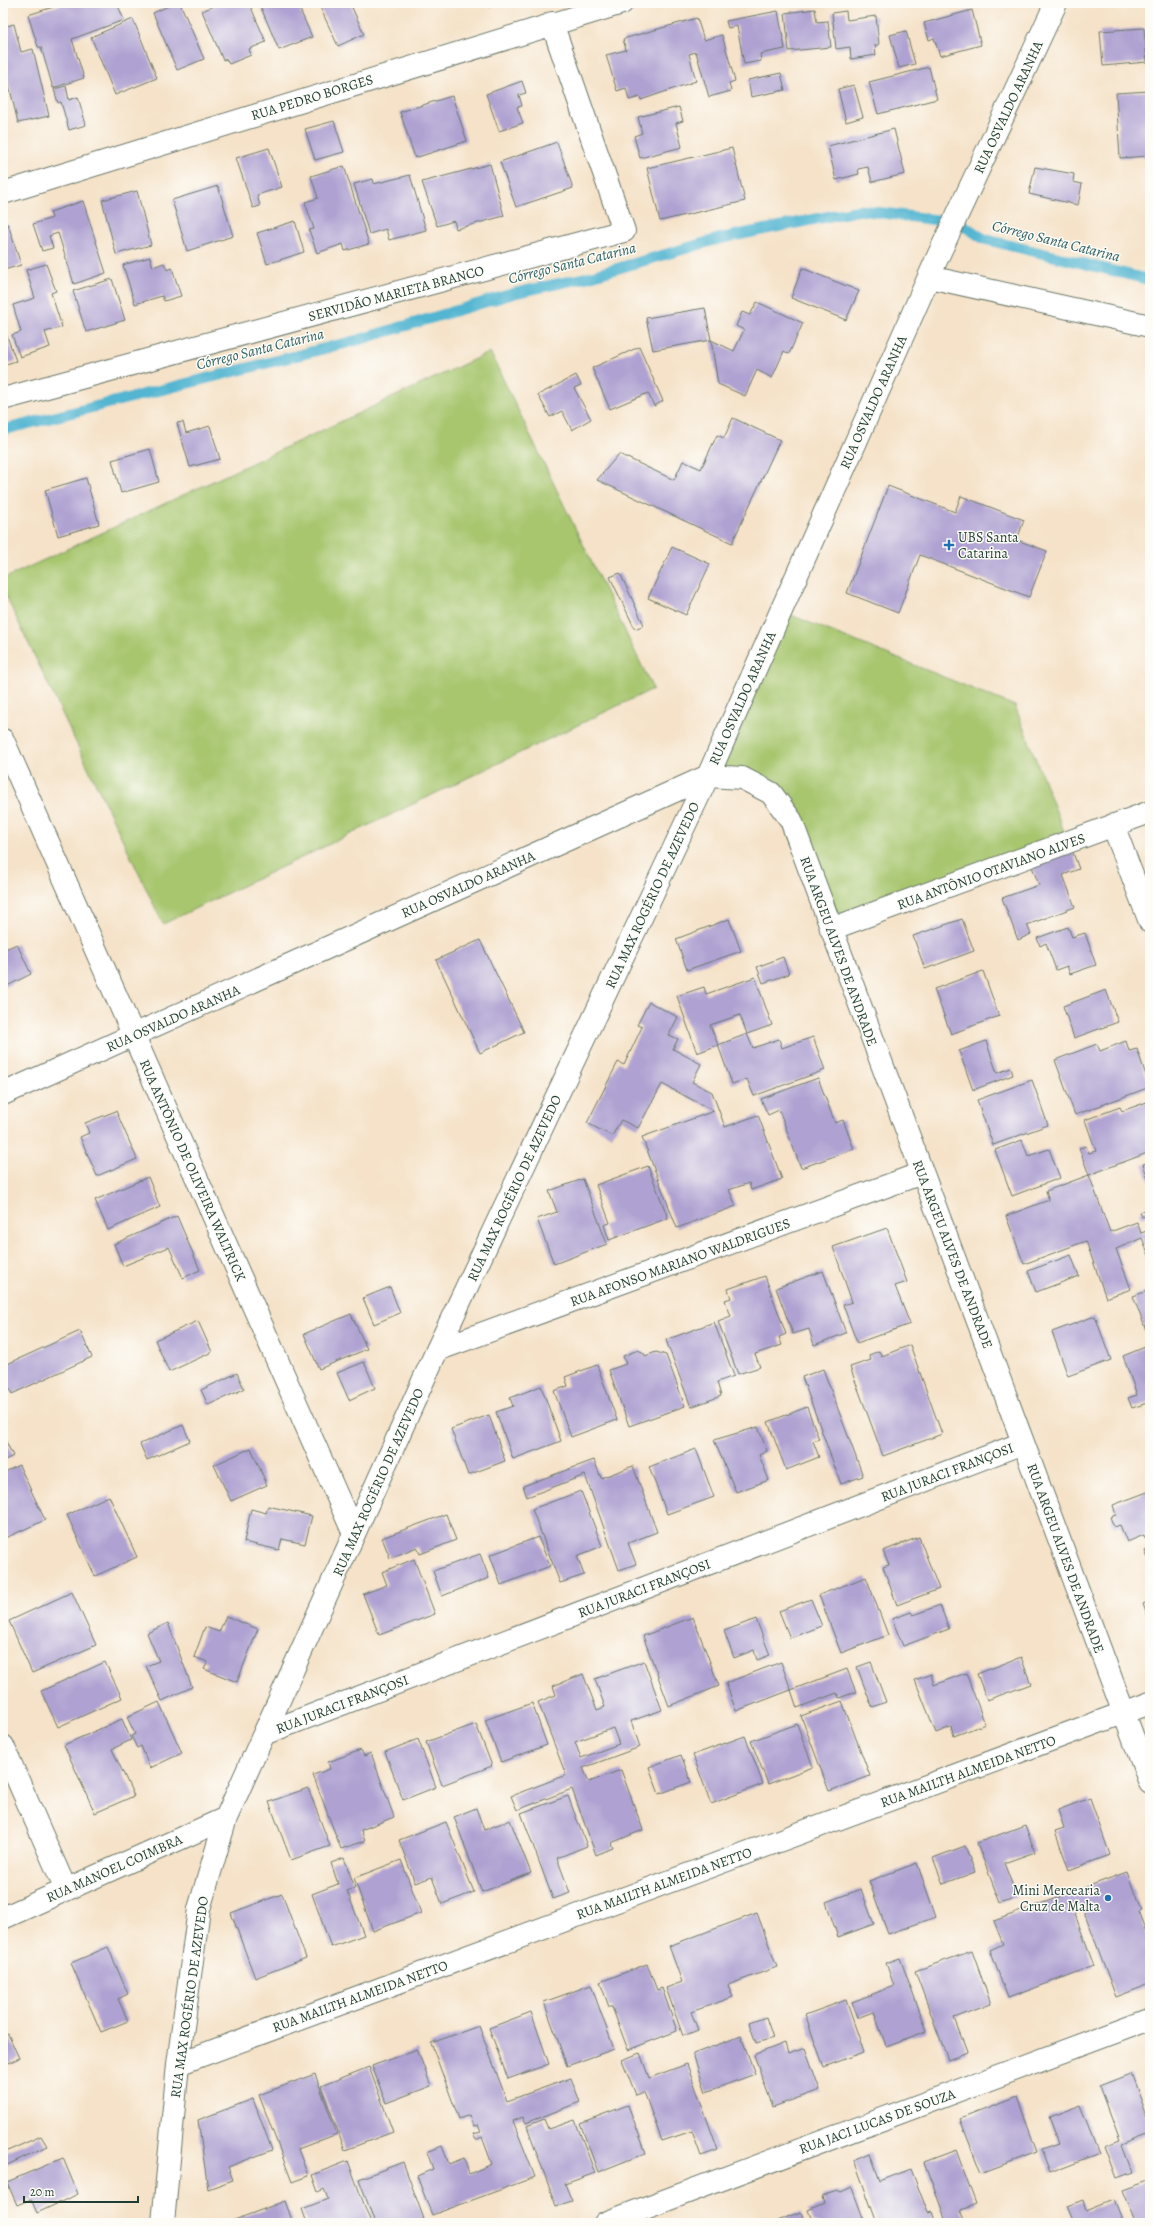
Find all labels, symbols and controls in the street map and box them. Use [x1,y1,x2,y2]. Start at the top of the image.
street label: RUA OSVALDO ARANHA [969,37,1048,177]
street label: RUA PEDRO BORGES [249,70,376,125]
water label: Córrego Santa Catarina [990,215,1122,267]
water label: Córrego Santa Catarina [506,237,638,289]
street label: SERVIDÃO MARIETA BRANCO [306,261,486,326]
water label: Córrego Santa Catarina [194,323,326,375]
street label: RUA OSVALDO ARANHA [835,332,912,472]
place label: UBS Santa Catarina [958,528,1019,563]
marker: UBS Santa Catarina [943,539,955,551]
street label: RUA OSVALDO ARANHA [704,628,781,768]
street label: RUA MAX ROGÉRIO DE AZEVEDO [601,799,704,992]
street label: RUA ANTÔNIO OTAVIANO ALVES [895,829,1088,914]
street label: RUA OSVALDO ARANHA [398,846,539,923]
street label: RUA ARGEU ALVES DE ANDRADE [795,854,882,1049]
street label: RUA OSVALDO ARANHA [103,980,244,1057]
street label: RUA ANTÔNIO DE OLIVEIRA WALTRICK [135,1056,250,1284]
street label: RUA MAX ROGÉRIO DE AZEVEDO [463,1092,566,1285]
street label: RUA ARGEU ALVES DE ANDRADE [908,1157,997,1351]
street label: RUA AFONSO MARIANO WALDRIGUES [567,1214,793,1311]
street label: RUA MAX ROGÉRIO DE AZEVEDO [328,1385,429,1579]
street label: RUA JURACI FRANÇOSI [878,1438,1016,1507]
street label: RUA ARGEU ALVES DE ANDRADE [1022,1461,1109,1656]
street label: RUA JURACI FRANÇOSI [575,1554,713,1623]
street label: RUA JURACI FRANÇOSI [273,1670,411,1739]
street label: RUA MAILTH ALMEIDA NETTO [878,1731,1059,1812]
street label: RUA MANOEL COIMBRA [43,1830,186,1907]
street label: RUA MAILTH ALMEIDA NETTO [574,1843,755,1924]
place label: Mini Mercearia Cruz de Malta [1013,1881,1100,1916]
marker: Mini Mercearia Cruz de Malta [1103,1893,1113,1903]
street label: RUA MAX ROGÉRIO DE AZEVEDO [166,1895,213,2099]
street label: RUA MAILTH ALMEIDA NETTO [270,1956,451,2037]
street label: RUA JACI LUCAS DE SOUZA [796,2084,959,2159]
scale bar [24,2178,138,2204]
text: 20 m [30,2184,54,2200]

